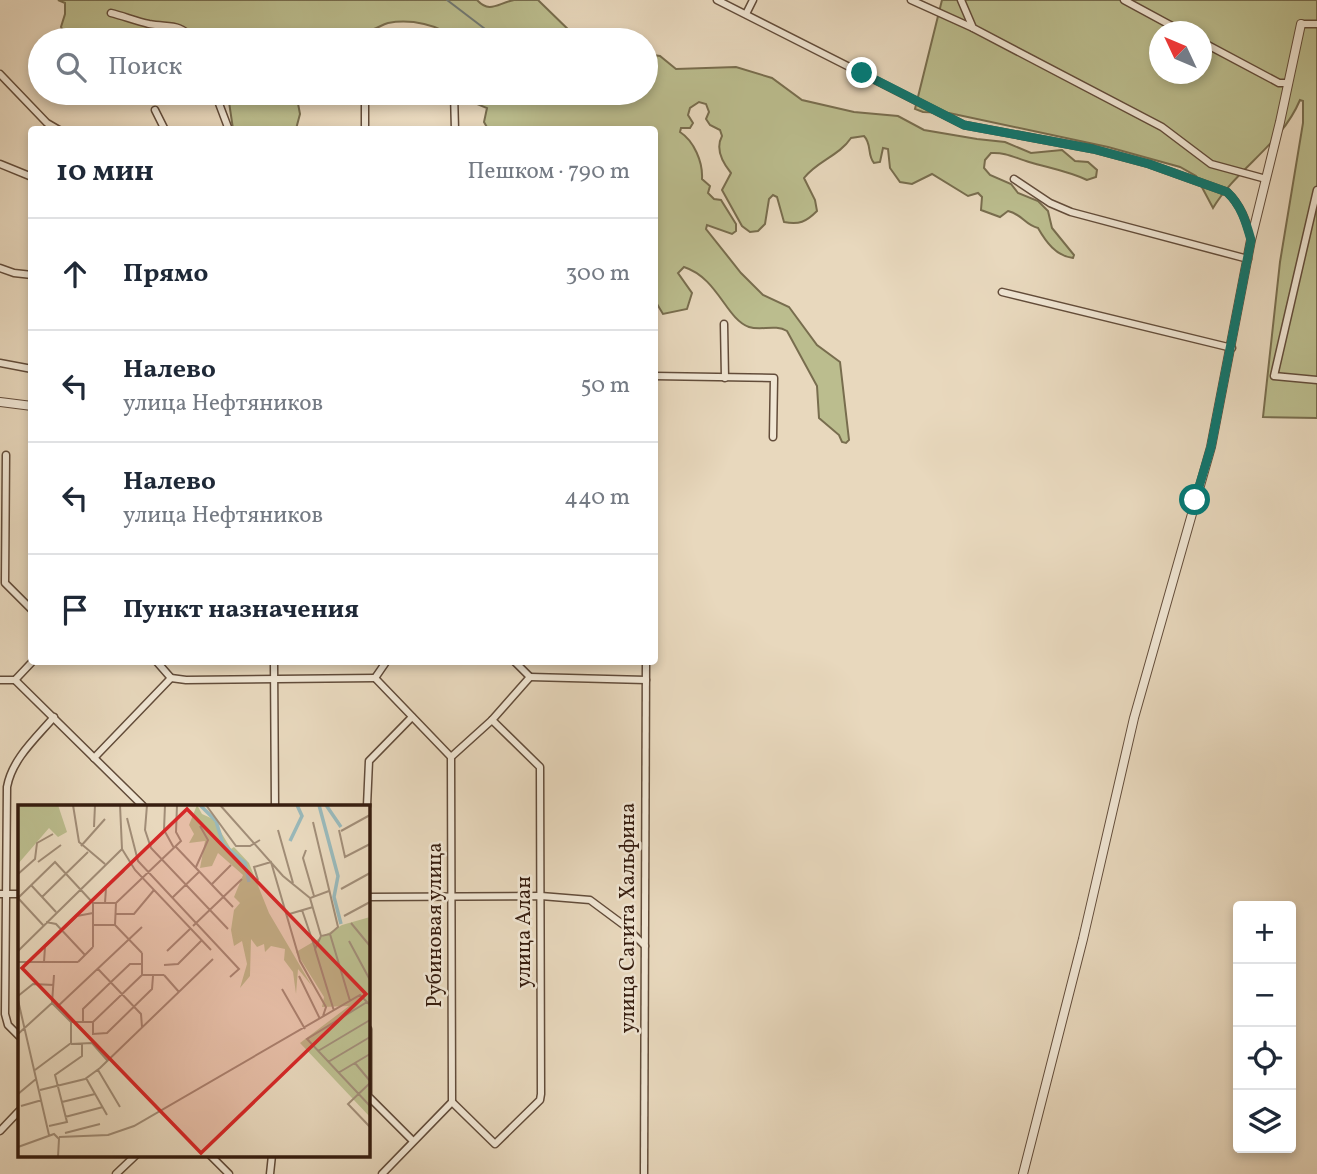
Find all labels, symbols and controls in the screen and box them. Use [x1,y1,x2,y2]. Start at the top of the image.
north arrow [1149,21,1212,84]
search box [28,28,658,105]
icon: search [52,48,90,86]
text: Поиск [108,49,182,85]
route end [846,57,877,88]
text: 10 мин [56,151,154,193]
text: Пешком · 790 m [468,156,630,188]
icon: ahead [56,255,94,293]
text: Прямо [123,256,208,292]
text: 300 m [566,258,630,290]
text: Налево [123,352,216,388]
icon: left [56,367,94,405]
text: 50 m [581,370,630,402]
text: улица Нефтяников [123,388,323,420]
text: Налево [123,464,216,500]
icon: left [56,479,94,517]
text: 440 m [564,482,630,514]
route start [1179,484,1210,515]
text: улица Нефтяников [123,500,323,532]
icon: arrive [56,591,94,629]
text: Пункт назначения [123,592,359,628]
street label: улица Сагита Хальфина [614,803,643,1033]
inset map [18,805,369,1156]
street label: Рубиновая улица [421,842,450,1008]
street label: улица Алан [510,876,539,988]
map controls [1233,901,1296,1153]
button: + [1233,901,1296,964]
button: − [1233,964,1296,1027]
button: locate [1233,1027,1296,1090]
button: layers [1233,1090,1296,1153]

